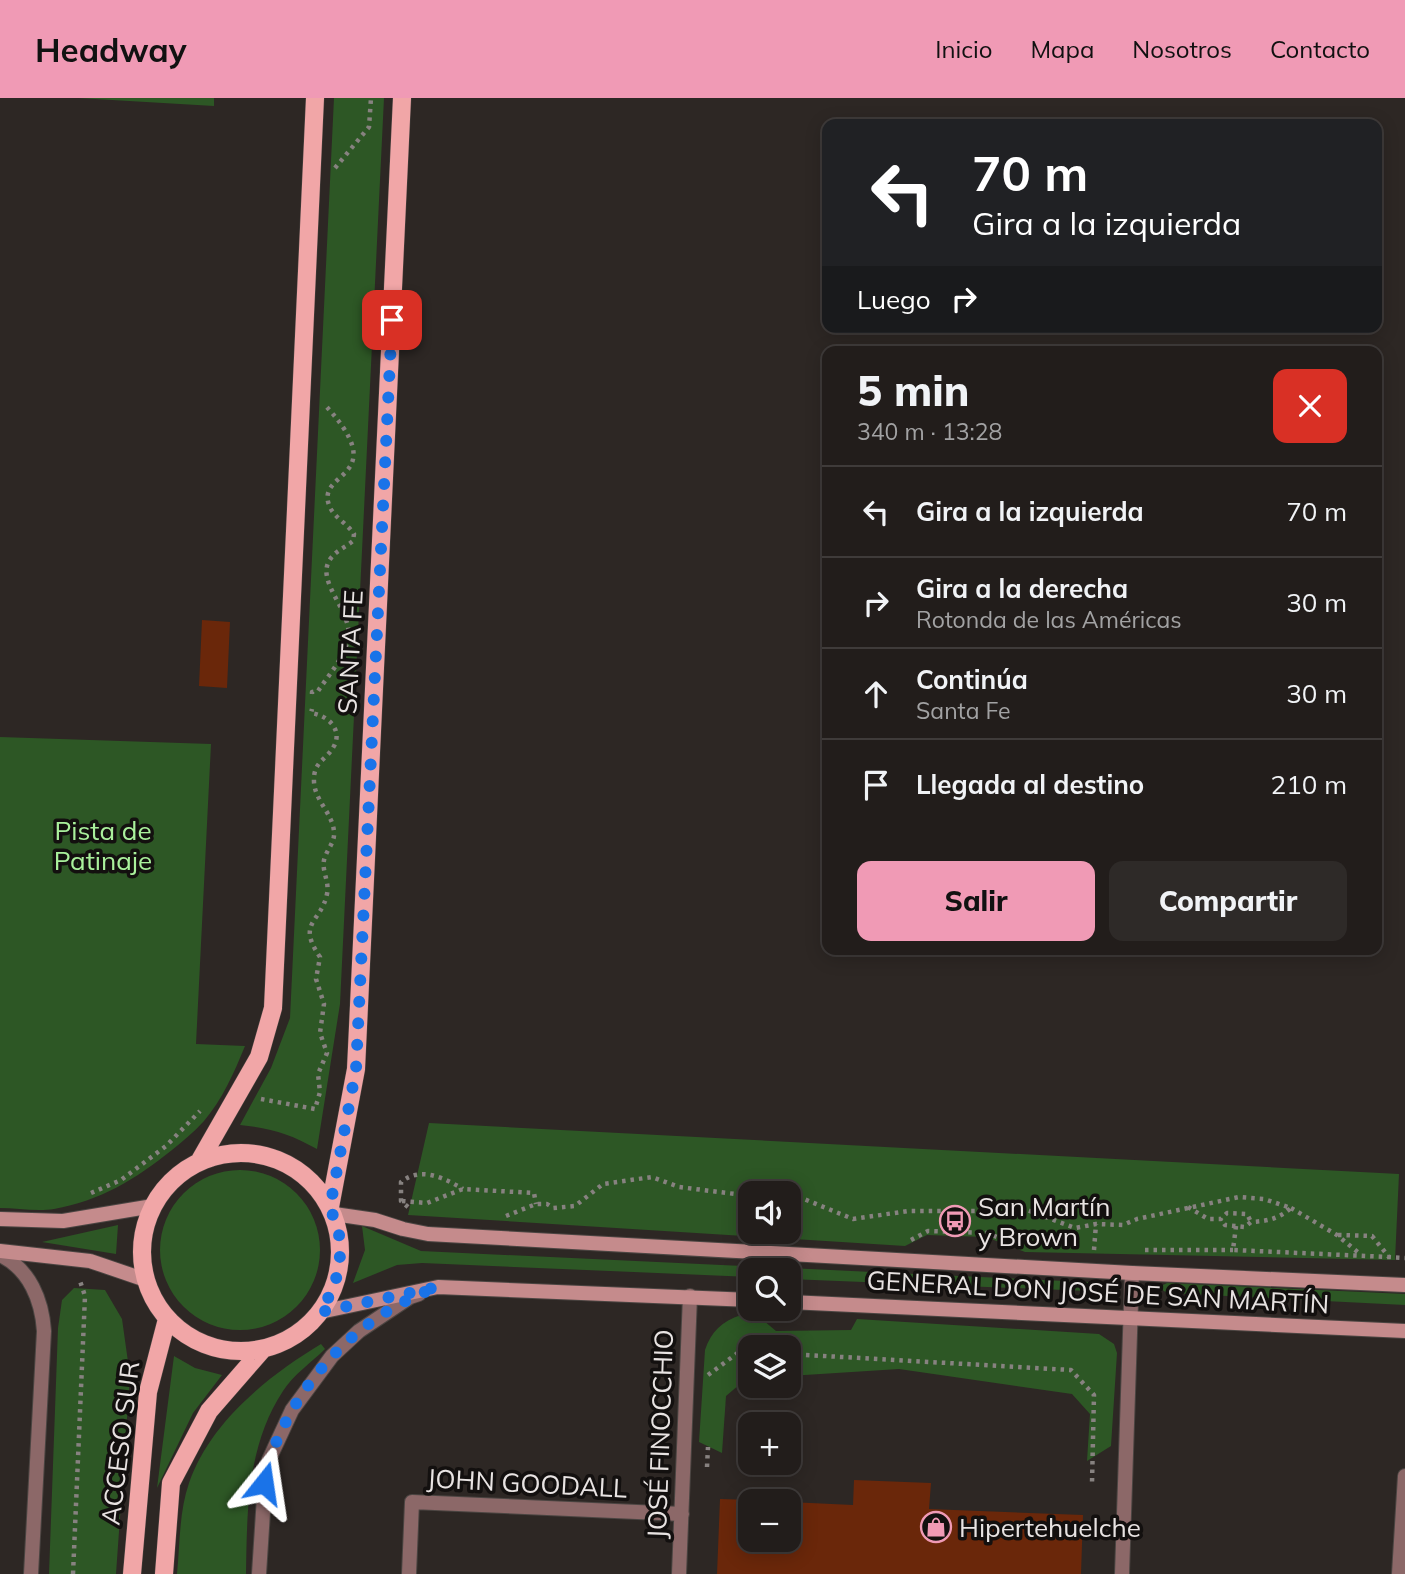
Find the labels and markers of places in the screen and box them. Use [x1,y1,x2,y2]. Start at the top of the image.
pin [362,290,422,350]
place label: San Martín y Brown [978,1190,1110,1253]
bus stop icon: San Martín y Brown [938,1204,972,1238]
shop icon: Hipertehuelche [919,1510,953,1544]
place label: Hipertehuelche [959,1511,1141,1544]

